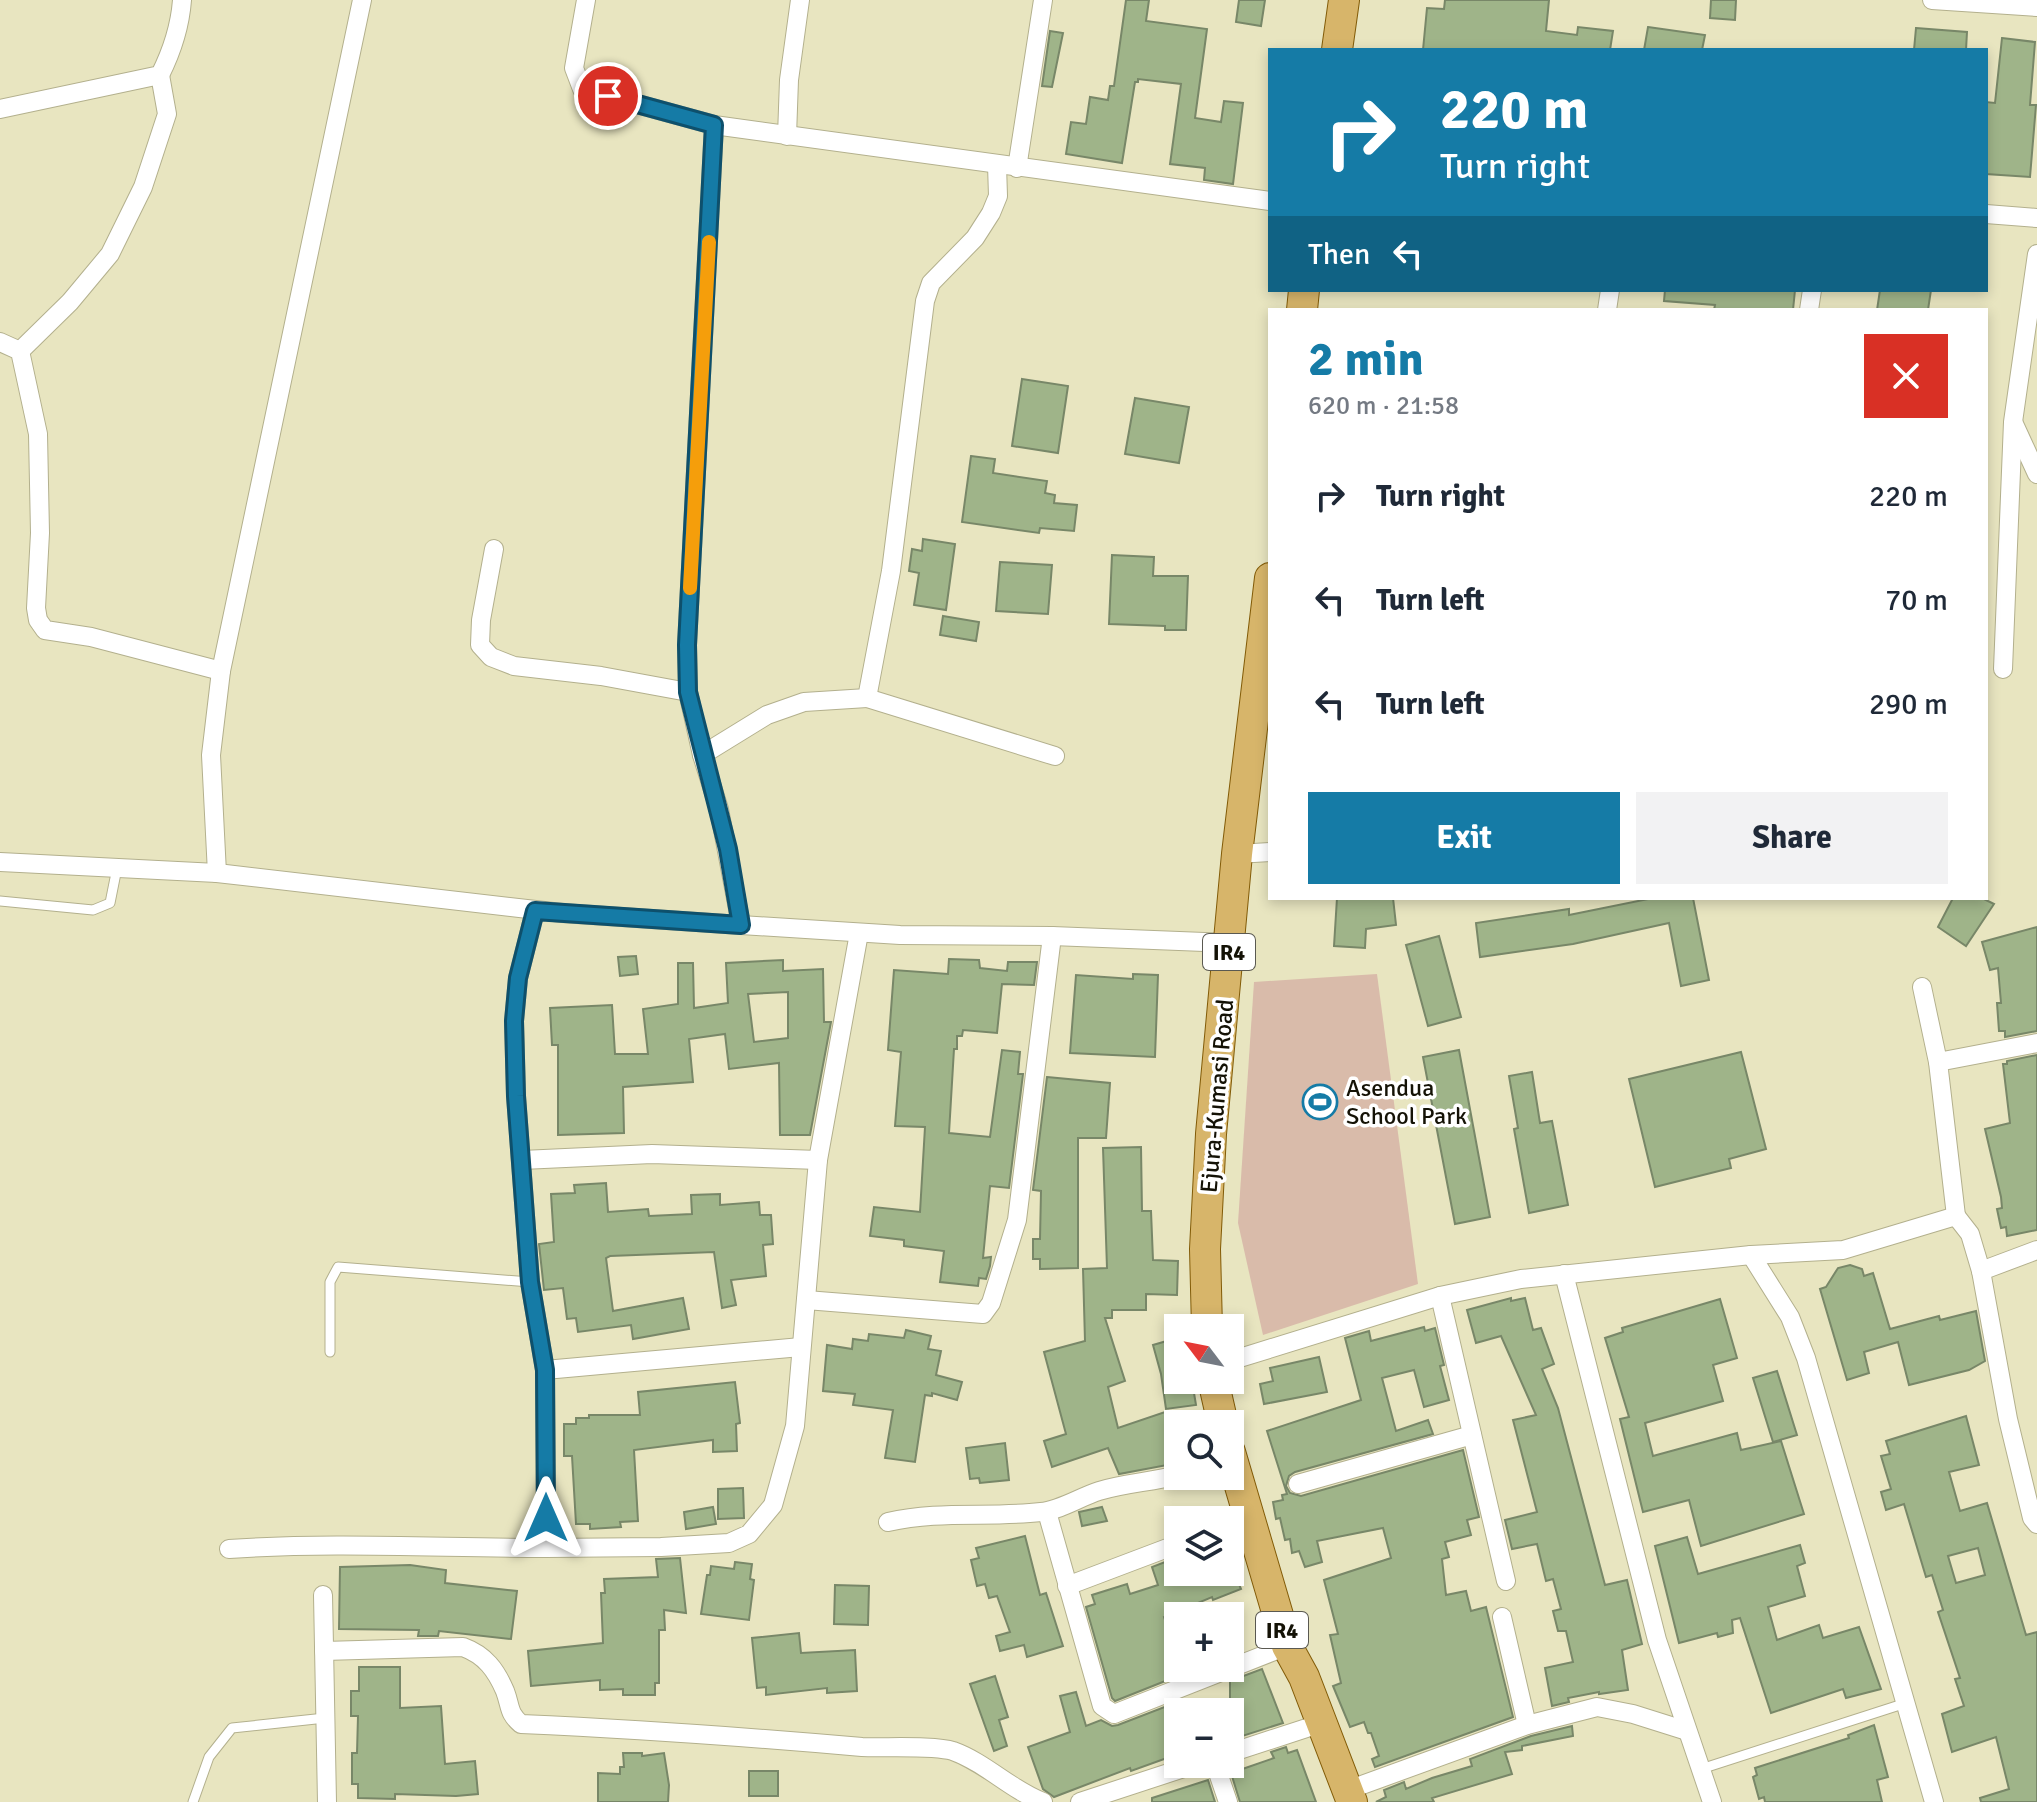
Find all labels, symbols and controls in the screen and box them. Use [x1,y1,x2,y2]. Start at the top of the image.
pin [574,62,642,130]
icon: arrive [586,74,630,118]
text: 220 m [1440,75,1588,144]
icon: right [1308,80,1412,184]
text: Turn right [1440,144,1590,189]
icon: left [1386,232,1430,276]
text: Then [1308,236,1370,273]
text: 2 min [1308,330,1424,389]
button: close [1864,334,1948,418]
text: 620 m · 21:58 [1308,390,1459,422]
icon: right [1308,474,1352,518]
text: Turn right [1376,478,1505,515]
text: 220 m [1869,478,1948,515]
icon: left [1308,578,1352,622]
text: Turn left [1376,582,1485,619]
text: 70 m [1885,582,1948,619]
icon: left [1308,682,1352,726]
text: Turn left [1376,686,1485,723]
text: 290 m [1869,686,1948,723]
button: Exit [1308,792,1620,884]
button: Share [1636,792,1948,884]
road number: IR4 [1203,934,1255,970]
street label: Ejura-Kumasi Road [1194,998,1240,1194]
place label: Asendua School Park [1346,1073,1467,1131]
sports icon: Asendua School Park [1301,1083,1339,1121]
north arrow [1164,1314,1244,1394]
map controls [1164,1314,1244,1778]
button: search [1164,1410,1244,1490]
position arrow [504,1476,588,1560]
button: layers [1164,1506,1244,1586]
button: + [1164,1602,1244,1682]
road number: IR4 [1256,1612,1308,1648]
button: − [1164,1698,1244,1778]

